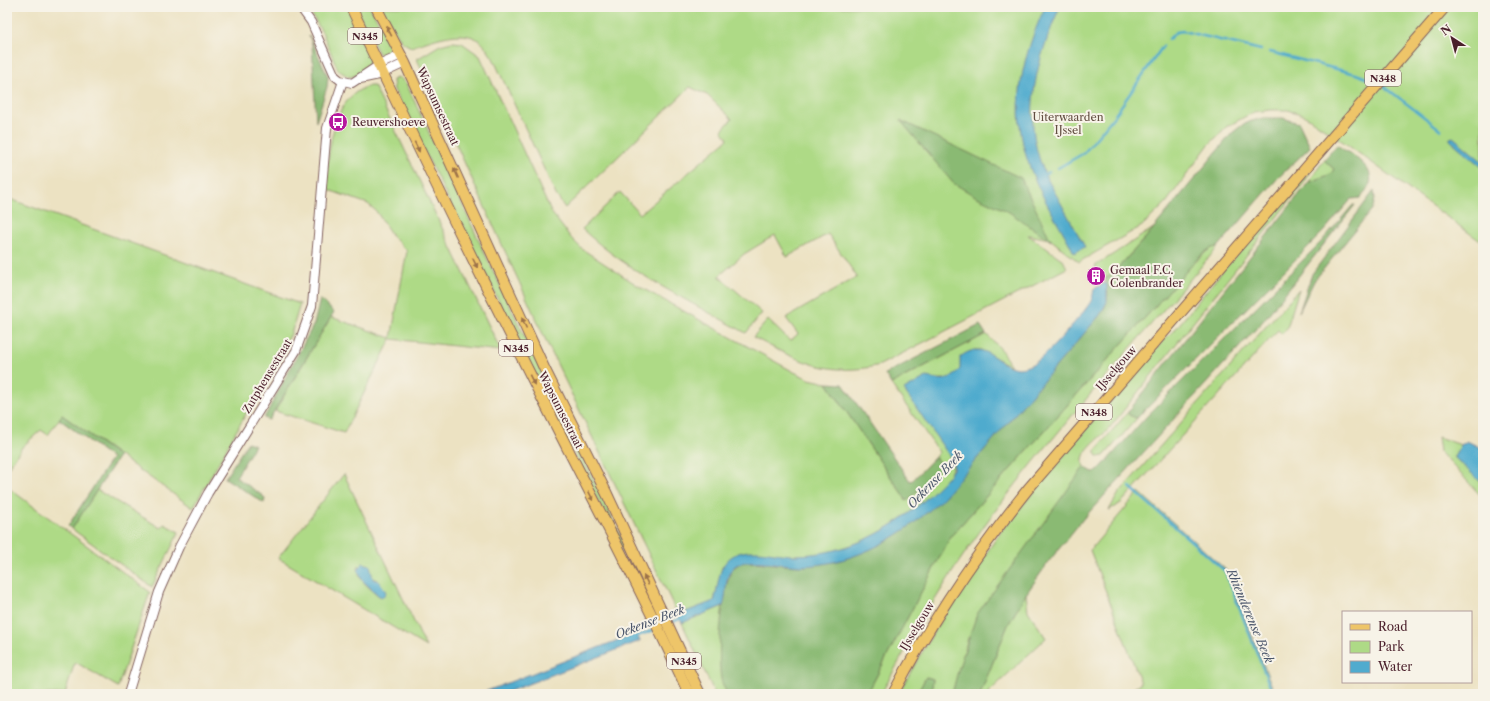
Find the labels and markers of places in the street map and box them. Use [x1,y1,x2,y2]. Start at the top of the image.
bus stop icon: Reuvershoeve [327,111,349,133]
place label: Reuvershoeve [352,115,425,129]
place label: Gemaal F.C. Colenbrander [1110,263,1183,290]
building icon: Gemaal F.C. Colenbrander [1085,265,1107,287]

